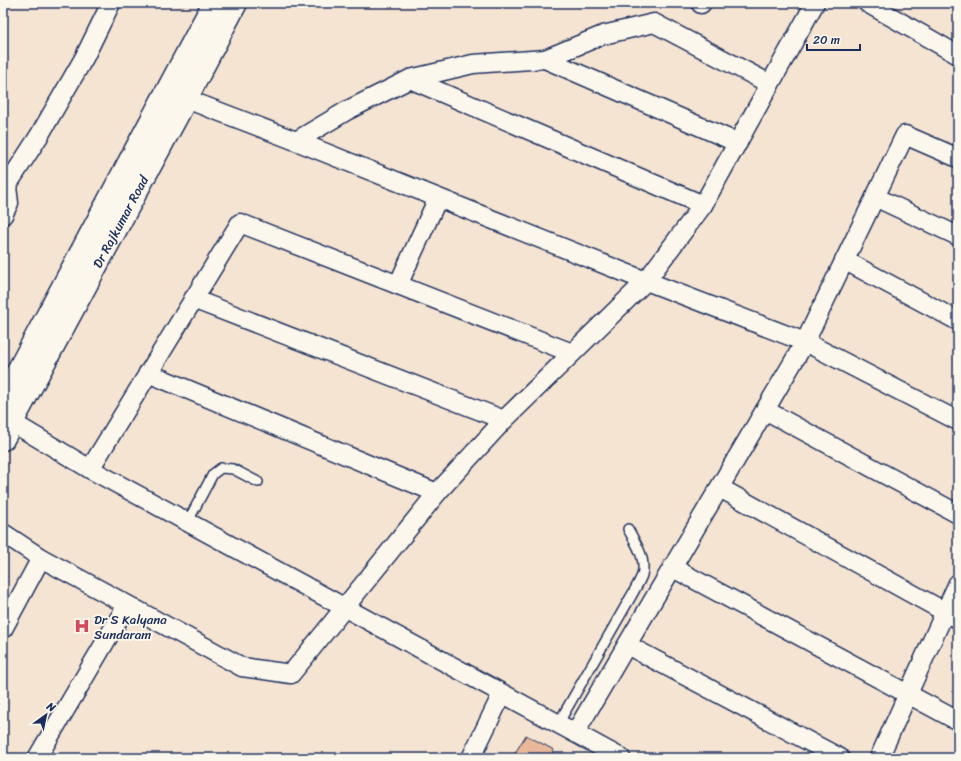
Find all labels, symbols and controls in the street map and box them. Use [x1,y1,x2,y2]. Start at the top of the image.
scale bar [807,26,860,52]
text: 20 m [813,29,840,51]
street label: Dr Rajkumar Road [86,170,155,272]
place label: Dr S Kalyana Sundaram [94,608,167,646]
hospital icon: Dr S Kalyana Sundaram [73,617,91,635]
north arrow [26,695,66,735]
text: N [42,696,60,717]

